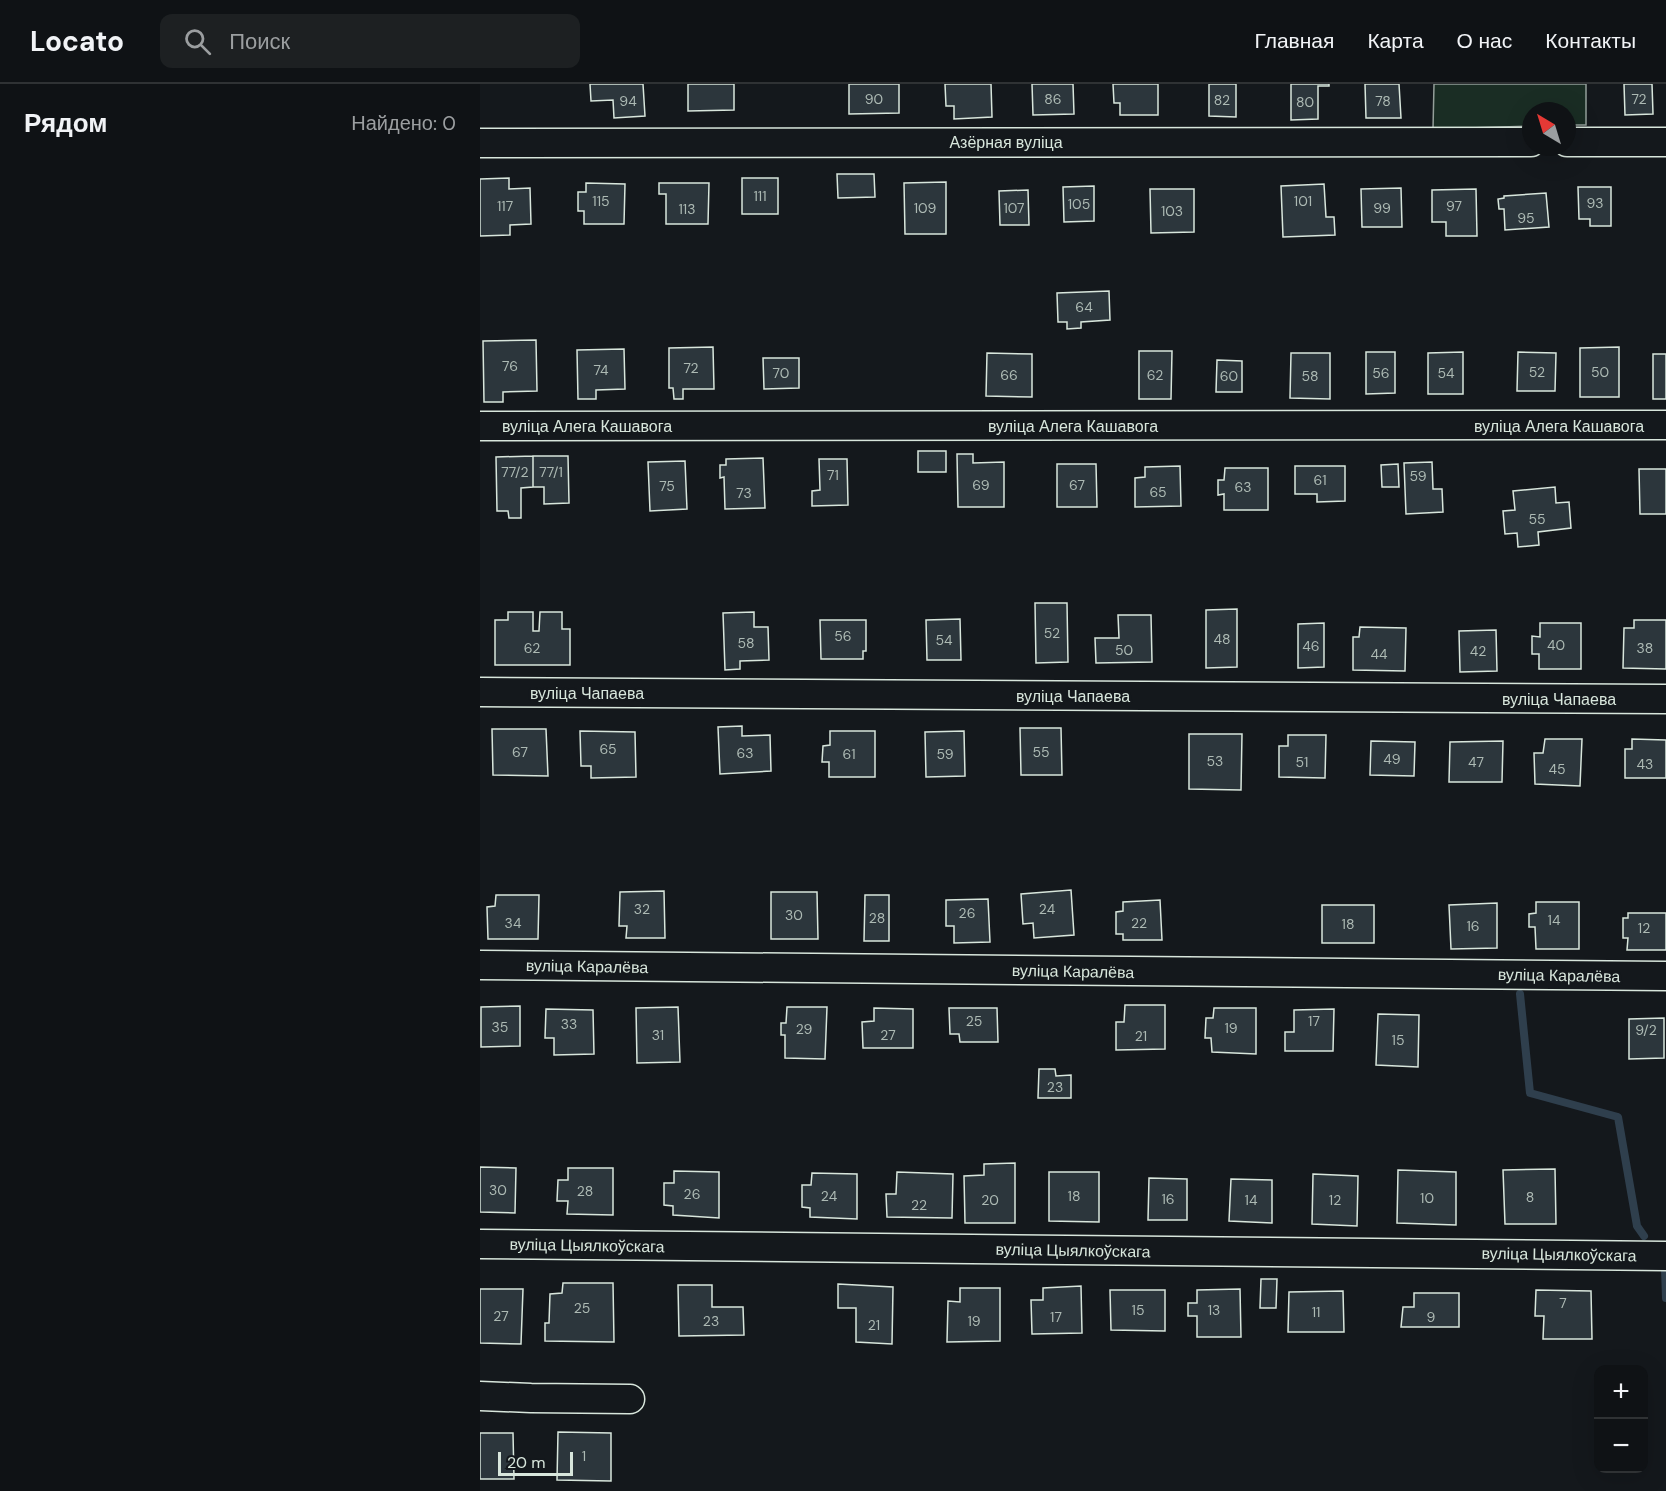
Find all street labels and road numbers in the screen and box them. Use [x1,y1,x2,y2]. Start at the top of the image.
street label: Азёрная вуліца [949,132,1063,153]
street label: вуліца Алега Кашавога [502,416,672,437]
street label: вуліца Алега Кашавога [988,416,1158,437]
street label: вуліца Алега Кашавога [1474,416,1644,437]
street label: вуліца Чапаева [530,683,644,704]
street label: вуліца Чапаева [1016,686,1130,707]
street label: вуліца Чапаева [1502,689,1616,710]
street label: вуліца Каралёва [526,955,648,978]
street label: вуліца Каралёва [1012,960,1134,983]
street label: вуліца Каралёва [1498,964,1620,987]
street label: вуліца Цыялкоўскага [509,1234,665,1257]
street label: вуліца Цыялкоўскага [995,1239,1151,1262]
street label: вуліца Цыялкоўскага [1481,1243,1637,1266]

